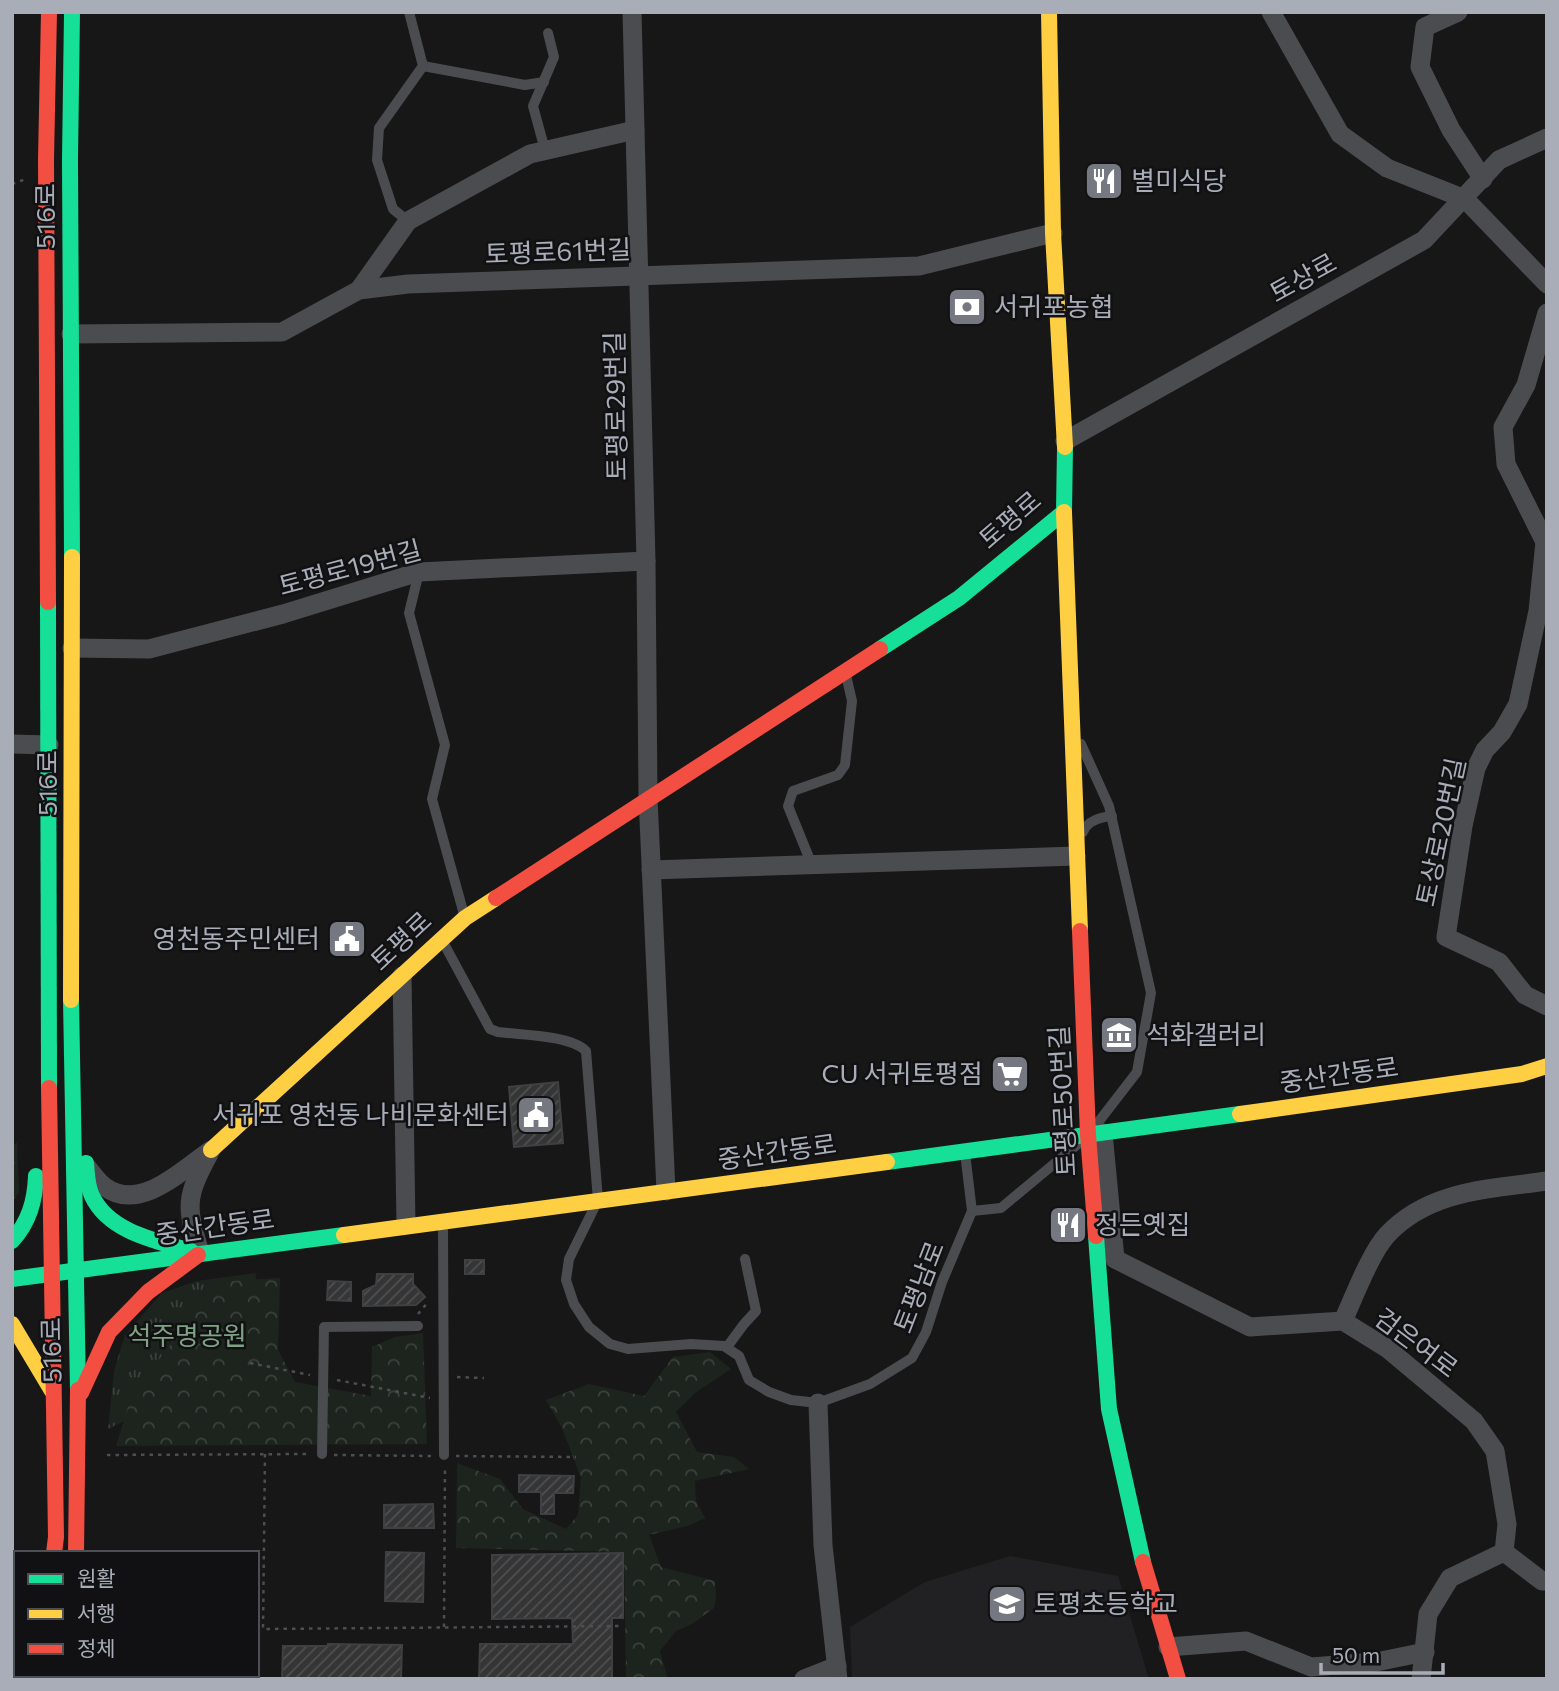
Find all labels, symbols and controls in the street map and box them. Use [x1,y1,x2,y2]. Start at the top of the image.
restaurant icon: 별미식당 [1083,160,1125,202]
place label: 별미식당 [1131,164,1227,195]
street label: 516로 [29,183,60,249]
street label: 토평로61번길 [484,232,632,269]
street label: 토상로 [1263,246,1341,308]
bank icon: 서귀포농협 [946,286,988,328]
place label: 서귀포농협 [994,290,1114,321]
street label: 토평로29번길 [598,331,631,481]
street label: 토평로 [972,484,1046,554]
street label: 토평로19번길 [275,533,424,600]
street label: 516로 [31,750,62,816]
street label: 토상로20번길 [1409,755,1470,909]
street label: 토평로 [363,904,437,976]
public building icon: 영천동주민센터 [326,918,368,960]
place label: 영천동주민센터 [153,922,320,953]
museum icon: 석화갤러리 [1098,1014,1140,1056]
place label: 석화갤러리 [1146,1018,1266,1049]
street label: 토평로50번길 [1042,1025,1081,1178]
street label: 중산간동로 [1277,1050,1400,1097]
supermarket icon: CU 서귀토평점 [989,1053,1031,1095]
place label: CU 서귀토평점 [822,1057,983,1088]
public building icon: 서귀포 영천동 나비문화센터 [515,1094,557,1136]
place label: 서귀포 영천동 나비문화센터 [212,1098,509,1129]
street label: 중산간동로 [715,1127,838,1174]
street label: 중산간동로 [153,1202,276,1249]
restaurant icon: 정든옛집 [1047,1204,1089,1246]
place label: 정든옛집 [1095,1208,1191,1239]
street label: 토평남로 [886,1236,949,1337]
street label: 검은여로 [1369,1301,1464,1383]
street label: 516로 [34,1317,67,1383]
park label: 석주명공원 [127,1319,247,1350]
legend [14,1551,259,1677]
text: 원활 [77,1565,116,1590]
school or university icon: 토평초등학교 [986,1583,1028,1625]
place label: 토평초등학교 [1034,1587,1178,1618]
text: 서행 [77,1600,116,1625]
scale bar [1321,1632,1444,1676]
text: 정체 [77,1635,116,1660]
text: 50 m [1332,1642,1380,1667]

